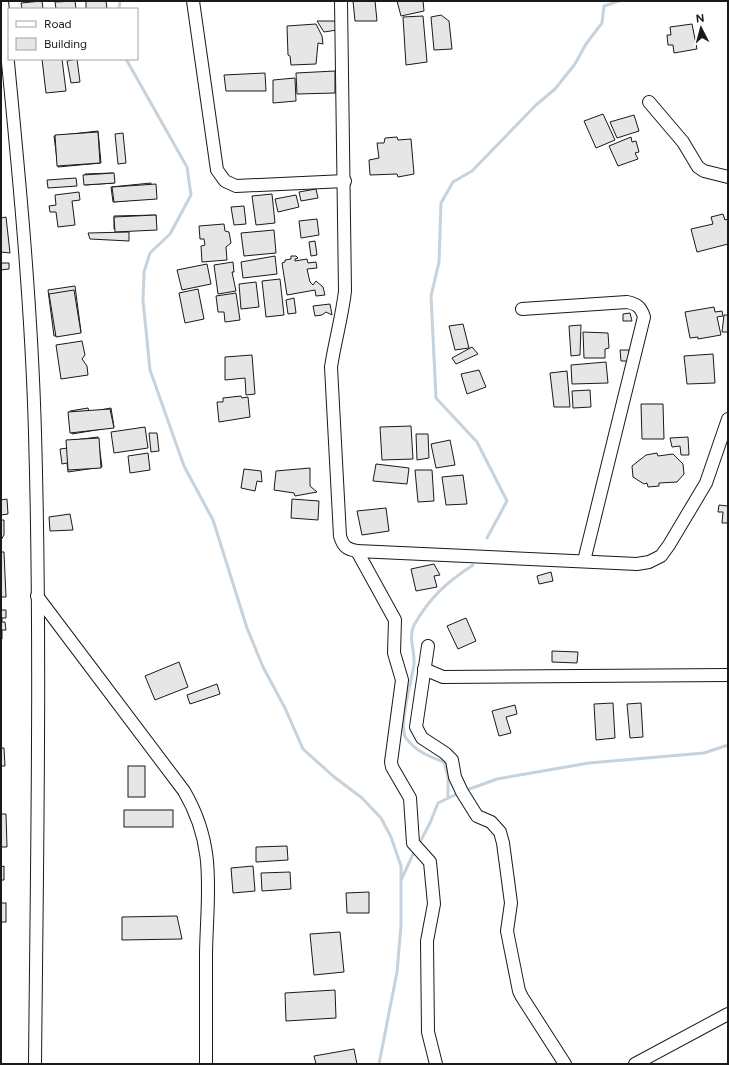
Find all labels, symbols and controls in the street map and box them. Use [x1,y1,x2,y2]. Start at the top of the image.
legend [8,8,138,60]
north arrow [681,8,721,48]
text: N [695,12,705,25]
text: Road [44,17,72,31]
text: Building [44,37,87,51]

